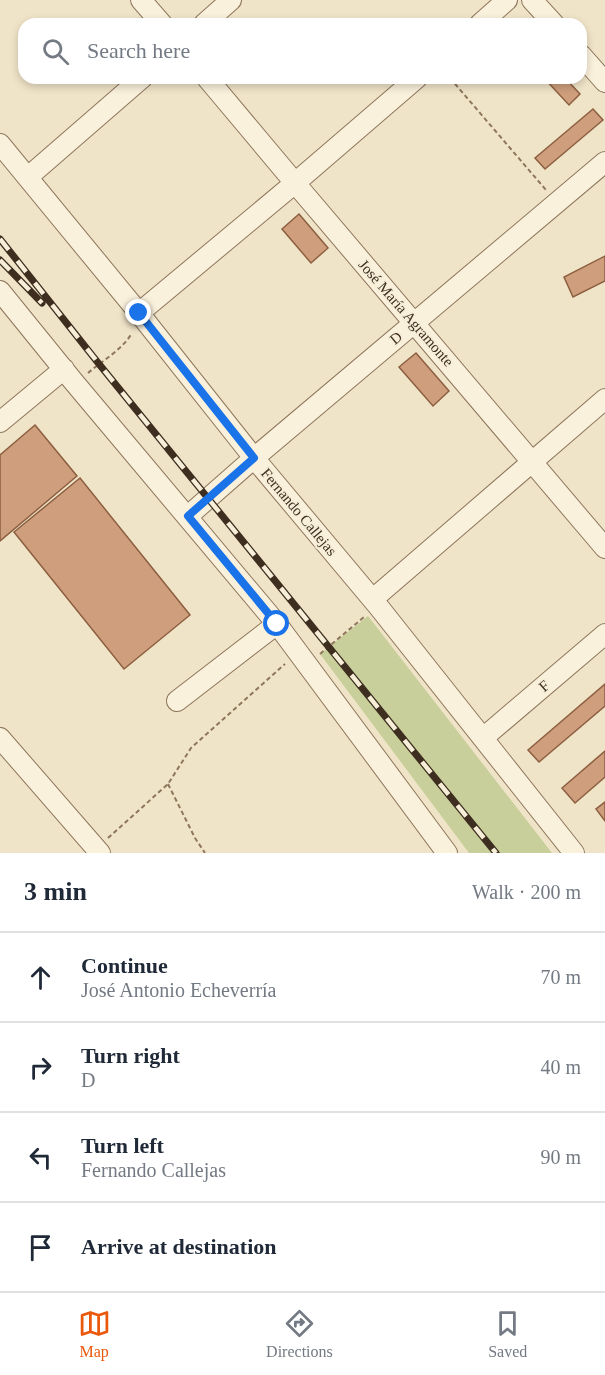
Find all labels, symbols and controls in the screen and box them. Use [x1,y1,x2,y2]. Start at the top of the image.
search box [18,18,587,84]
icon: search [39,35,72,68]
text: Search here [87,38,190,63]
street label: José María Agramonte [355,257,457,370]
route end [125,299,151,325]
street label: D [387,328,405,348]
street label: Fernando Callejas [258,465,340,559]
route start [263,610,289,636]
street label: F [536,677,552,695]
text: 3 min [24,877,87,906]
text: Walk · 200 m [472,881,581,903]
text: Continue [81,953,168,978]
icon: ahead [24,961,57,994]
text: 70 m [540,966,581,988]
text: José Antonio Echeverría [81,979,277,1001]
text: Turn right [81,1043,180,1068]
icon: right [24,1051,57,1084]
text: 40 m [540,1056,581,1078]
text: D [81,1069,95,1091]
text: Turn left [81,1133,164,1158]
icon: left [24,1141,57,1174]
text: 90 m [540,1146,581,1168]
text: Fernando Callejas [81,1159,226,1181]
icon: arrive [24,1231,57,1264]
text: Arrive at destination [81,1234,277,1259]
tab: Map [78,1307,111,1361]
tab: Directions [266,1307,333,1361]
tab: Saved [488,1307,527,1361]

